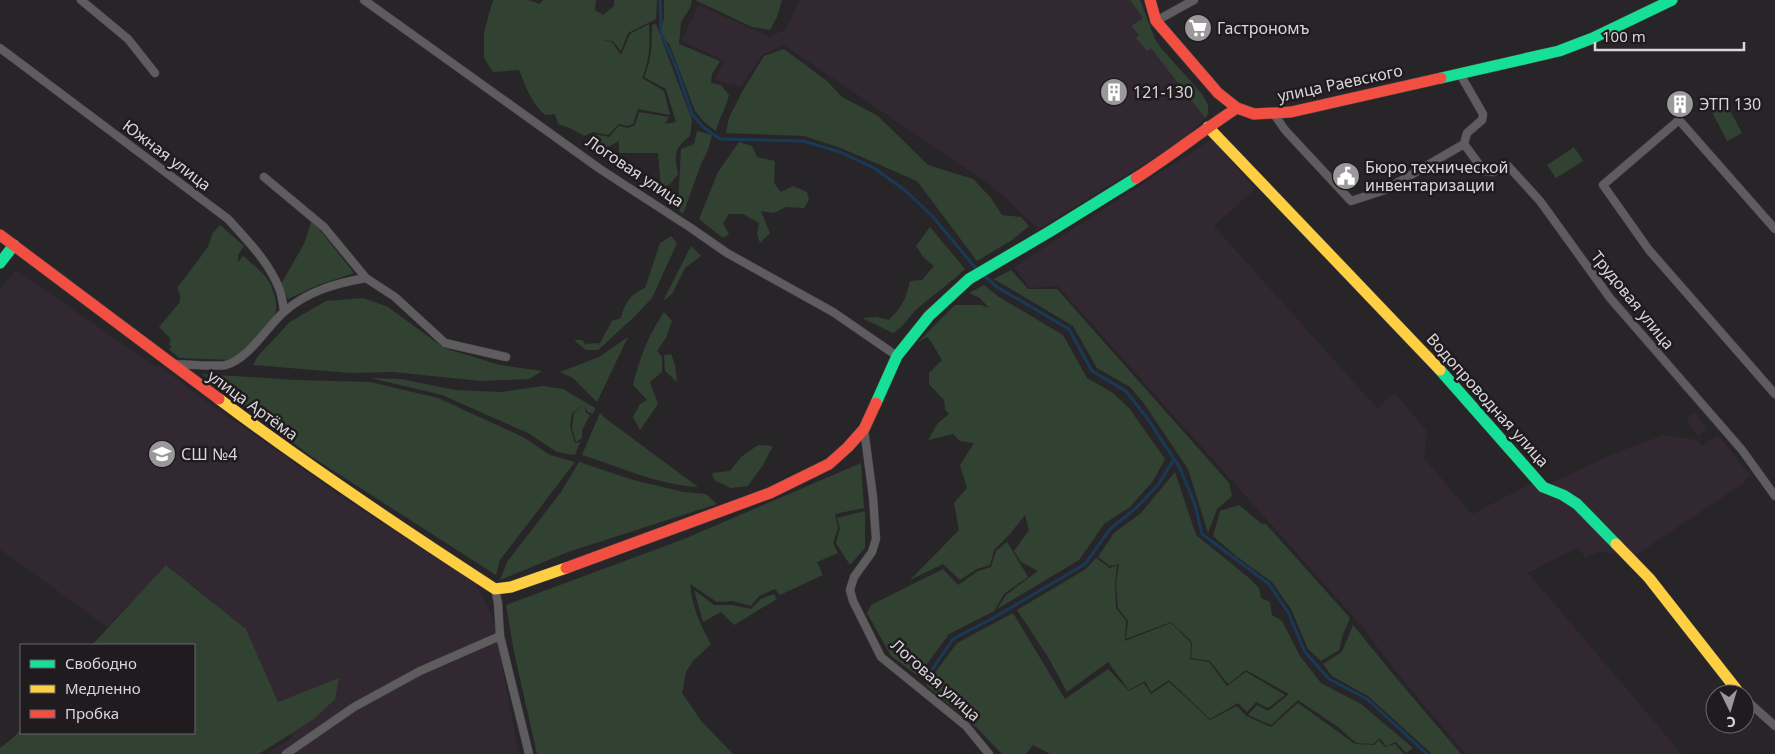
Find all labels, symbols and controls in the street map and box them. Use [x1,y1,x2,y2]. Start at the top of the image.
supermarket icon: Гастрономъ [1183,13,1213,43]
place label: Гастрономъ [1217,17,1310,39]
scale bar [1595,20,1744,52]
text: 100 m [1602,26,1646,46]
street label: улица Раевского [1275,59,1405,107]
building icon: 121-130 [1099,77,1129,107]
place label: 121-130 [1133,81,1193,103]
building icon: ЭТП 130 [1665,89,1695,119]
place label: ЭТП 130 [1699,93,1761,115]
street label: Южная улица [118,115,216,195]
street label: Логовая улица [582,130,688,212]
place label: Бюро технической инвентаризации [1365,156,1508,196]
public building icon: Бюро технической инвентаризации [1331,161,1361,191]
street label: Трудовая улица [1586,246,1680,354]
street label: Водопроводная улица [1422,328,1554,472]
street label: улица Артёма [203,365,303,445]
school or university icon: СШ №4 [147,439,177,469]
place label: СШ №4 [181,443,237,465]
street label: Логовая улица [886,634,986,726]
legend [20,644,195,734]
text: Свободно [65,653,137,673]
text: Медленно [65,678,141,698]
north arrow [1705,684,1755,734]
text: Пробка [65,703,119,723]
text: С [1726,713,1737,732]

